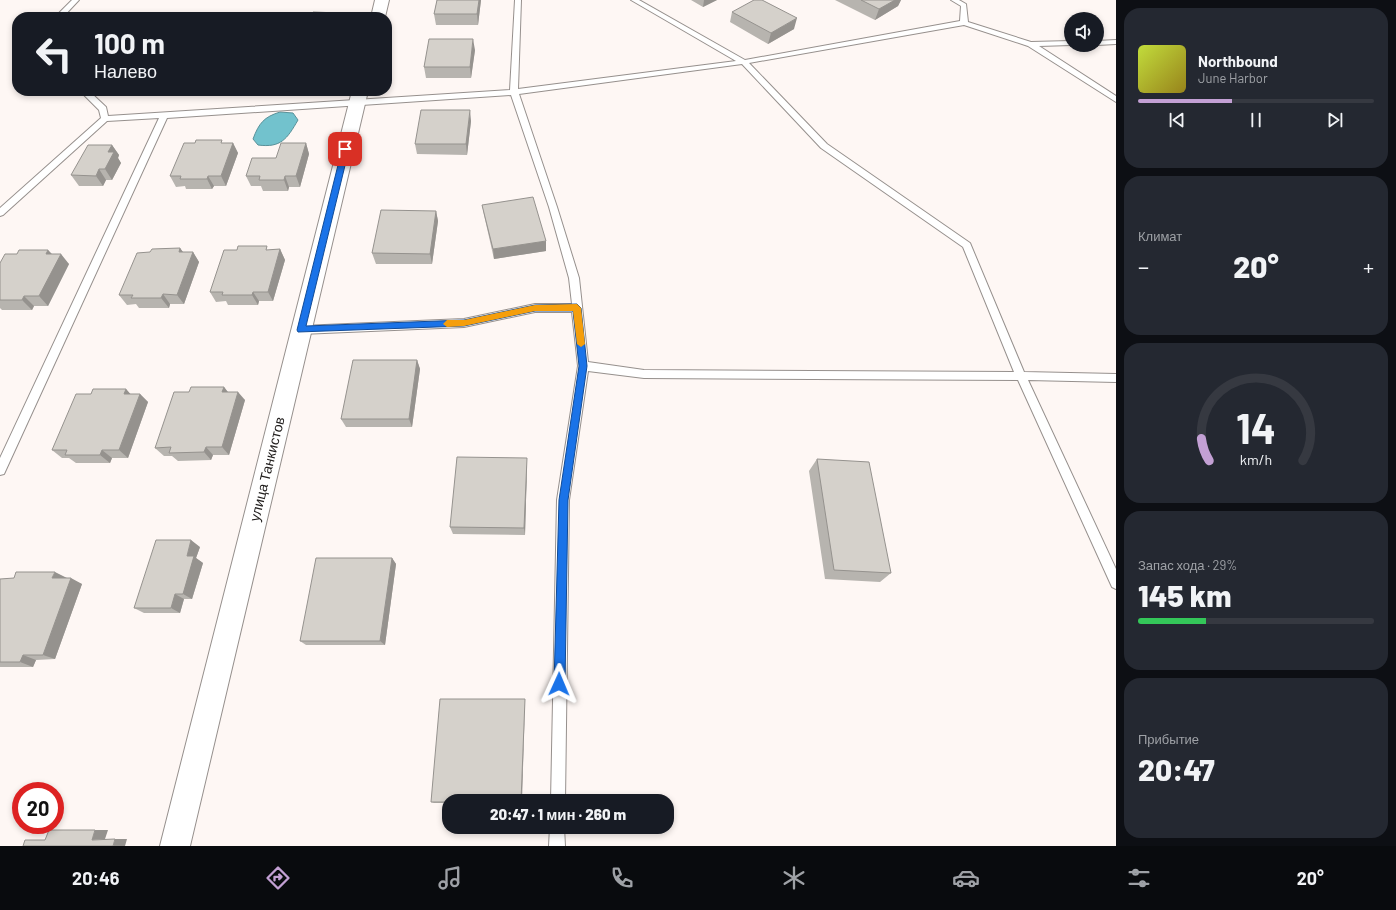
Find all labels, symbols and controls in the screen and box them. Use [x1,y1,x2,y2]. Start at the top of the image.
map controls [1064,12,1104,52]
button: sound [1064,12,1104,52]
text: 100 m [94,26,165,60]
icon: left [28,28,80,80]
text: Northbound [1198,52,1278,70]
text: Налево [94,60,157,82]
text: June Harbor [1198,70,1268,86]
icon: previous [1166,109,1188,131]
icon: pause [1245,109,1267,131]
icon: next [1324,109,1346,131]
pin [328,132,362,166]
icon: arrive [334,138,356,160]
text: Климат [1138,228,1182,244]
text: 20° [1233,248,1279,284]
text: − [1138,253,1149,279]
text: + [1363,253,1374,279]
text: 14 [1236,402,1276,452]
street label: улица Танкистов [245,415,288,523]
text: km/h [1240,451,1272,468]
text: Запас хода · 29% [1138,557,1237,573]
text: 145 km [1138,577,1231,613]
position arrow [538,663,580,705]
text: Прибытие [1138,731,1199,747]
text: 20:47 [1138,751,1215,787]
speed limit sign: 20 [12,782,64,834]
text: 20:47 · 1 мин · 260 m [490,805,626,823]
icon: directions [264,864,292,892]
icon: music [436,864,464,892]
icon: phone [608,864,636,892]
icon: climate [780,864,808,892]
icon: car [952,864,980,892]
icon: filters [1125,864,1153,892]
text: 20:46 [72,867,120,889]
text: 20° [1297,867,1324,889]

